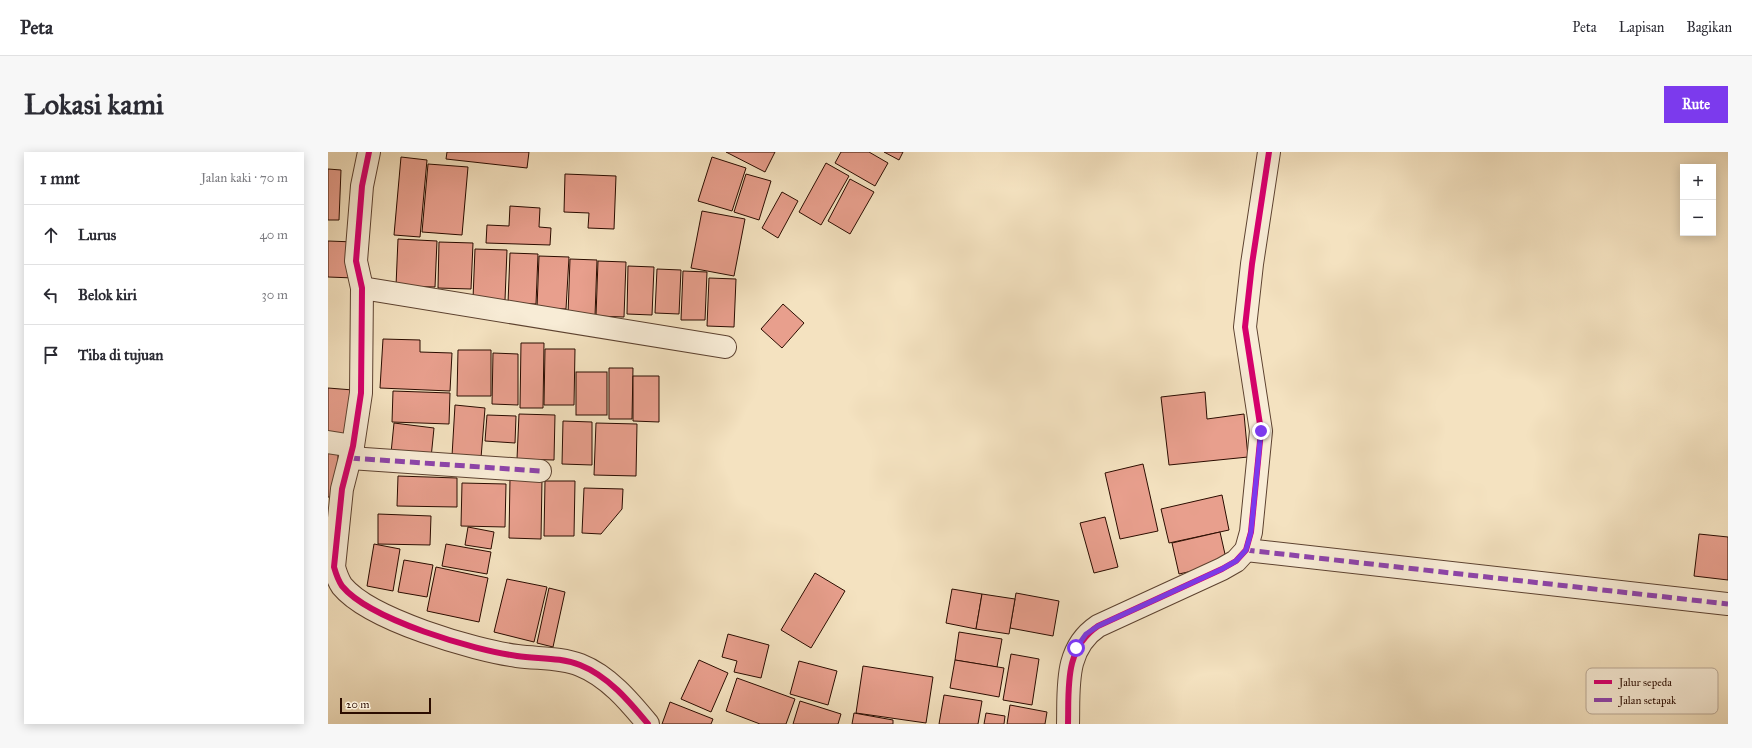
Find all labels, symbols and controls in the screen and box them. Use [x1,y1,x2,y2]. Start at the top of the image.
text: Peta [20,16,53,39]
text: Peta [1572,19,1597,36]
text: Lapisan [1619,19,1664,36]
text: Bagikan [1686,19,1732,36]
button: Rute [1664,86,1728,123]
text: Lokasi kami [24,87,164,122]
map controls [1680,164,1716,236]
button: + [1680,164,1716,200]
text: 1 mnt [40,168,80,189]
text: Jalan kaki · 70 m [201,170,288,186]
button: − [1680,200,1716,236]
icon: ahead [40,224,62,246]
text: Lurus [78,226,116,244]
text: 40 m [259,227,288,243]
icon: left [40,284,62,306]
text: Belok kiri [78,286,137,304]
text: 30 m [262,287,288,303]
icon: arrive [40,344,62,366]
text: Tiba di tujuan [78,346,163,364]
route end [1252,422,1270,440]
route start [1067,639,1085,657]
legend [1586,668,1718,714]
text: Jalur sepeda [1618,676,1672,690]
text: Jalan setapak [1618,694,1677,708]
scale bar [340,696,431,715]
text: 20 m [346,698,369,711]

